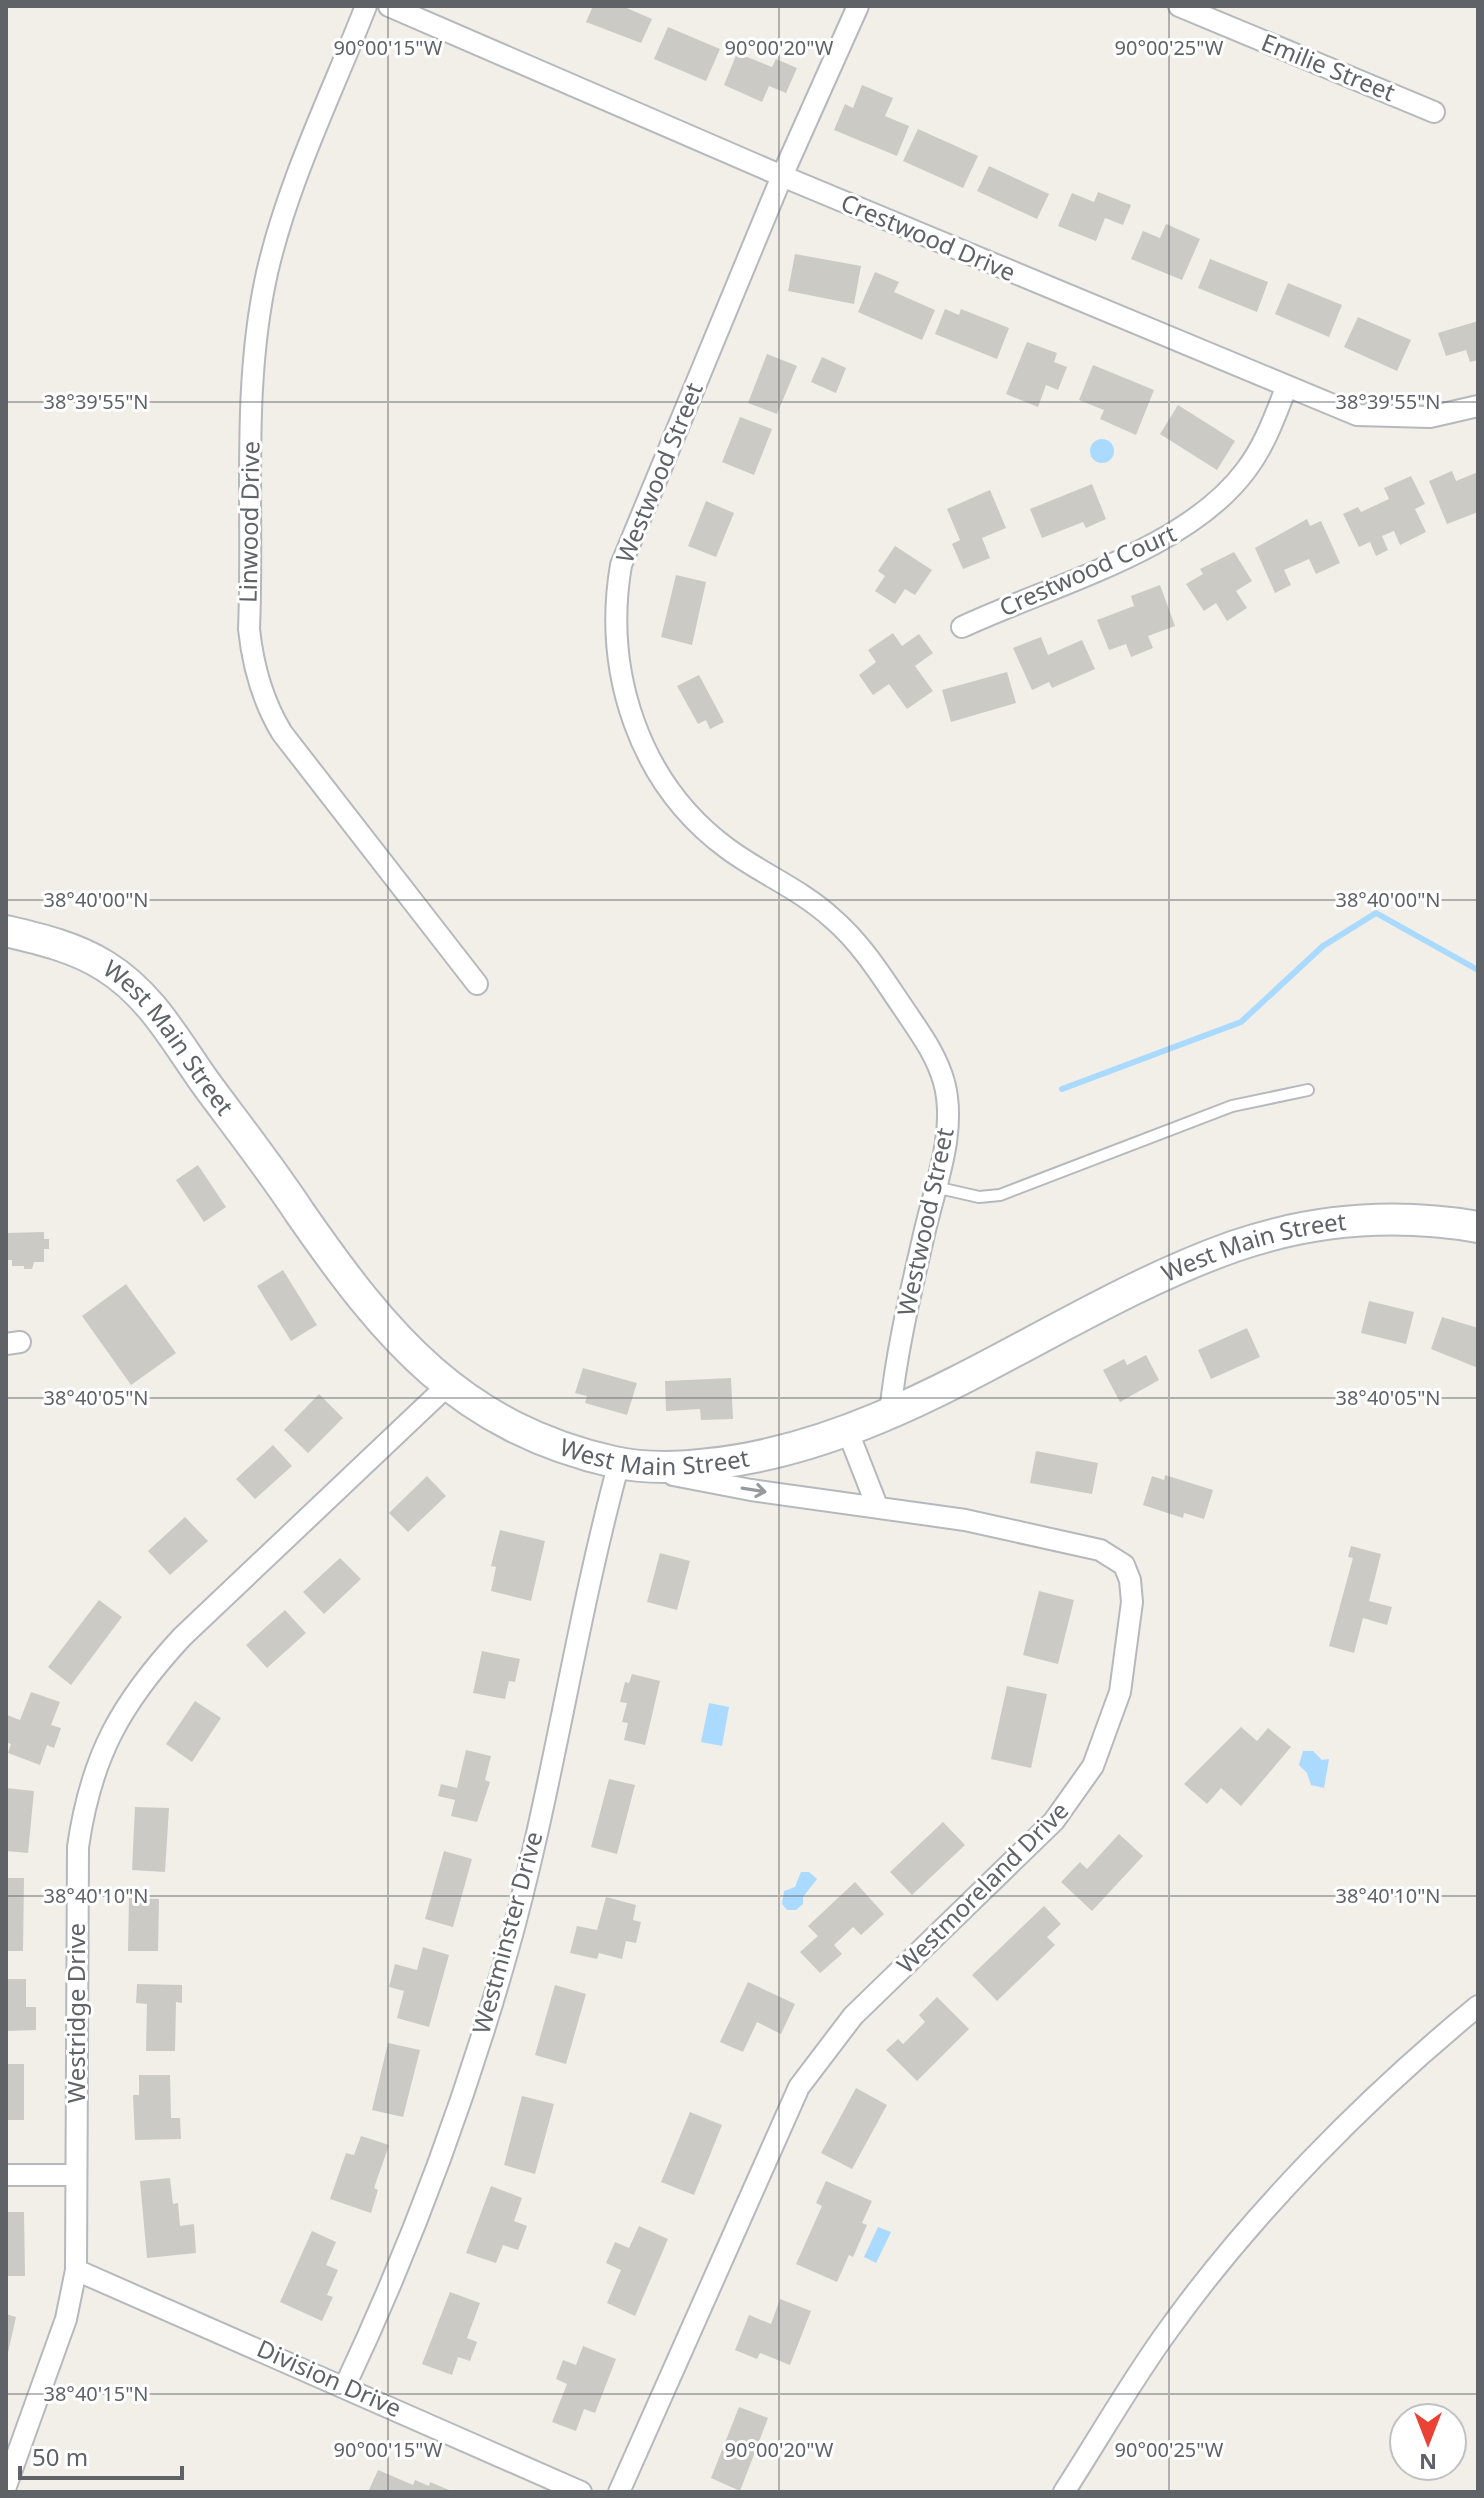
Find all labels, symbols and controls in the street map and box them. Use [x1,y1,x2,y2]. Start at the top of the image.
street label: Emilie Street [1257,25,1400,108]
text: 90°00'15"W [334,34,443,61]
text: 90°00'20"W [725,34,834,61]
text: 90°00'25"W [1115,34,1224,61]
street label: Crestwood Drive [836,185,1021,288]
street label: Westwood Street [607,377,710,567]
text: 38°39'55"N [43,388,149,415]
text: 38°39'55"N [1335,388,1441,415]
street label: Linwood Drive [231,441,266,603]
street label: Crestwood Court [994,516,1181,623]
text: 38°40'00"N [43,886,149,913]
text: 38°40'00"N [1335,886,1441,913]
street label: West Main Street [97,952,242,1122]
street label: Westwood Street [888,1124,961,1319]
street label: West Main Street [1156,1204,1348,1289]
text: 38°40'05"N [43,1384,149,1411]
text: 38°40'05"N [1335,1384,1441,1411]
street label: West Main Street [556,1430,752,1482]
one-way arrow [740,1483,766,1498]
street label: Westmoreland Drive [889,1794,1075,1980]
street label: Westminster Drive [464,1828,549,2037]
text: 38°40'10"N [43,1882,149,1909]
text: 38°40'10"N [1335,1882,1441,1909]
street label: Westridge Drive [59,1923,92,2103]
street label: Division Drive [252,2331,407,2424]
text: 38°40'15"N [43,2380,149,2407]
north arrow [1388,2402,1468,2482]
scale bar [20,2430,182,2480]
text: 90°00'15"W [334,2436,443,2463]
text: 90°00'20"W [725,2436,834,2463]
text: 90°00'25"W [1115,2436,1224,2463]
text: 50 m [32,2440,88,2473]
text: N [1419,2448,1437,2478]

